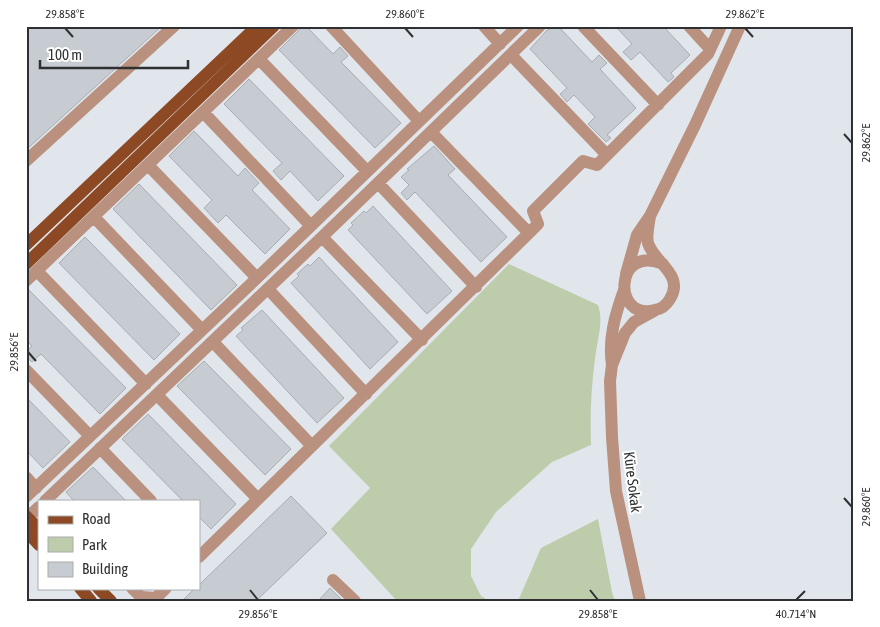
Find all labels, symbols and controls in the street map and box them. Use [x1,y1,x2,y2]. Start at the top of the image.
text: 29.858°E [46,7,84,21]
text: 29.860°E [386,7,424,21]
text: 29.862°E [726,7,764,21]
scale bar [40,38,188,70]
text: 100 m [48,46,82,63]
text: 29.862°E [859,124,873,162]
text: 29.856°E [7,333,21,371]
street label: Küre Sokak [621,451,645,514]
text: 29.860°E [859,488,873,526]
legend [38,500,200,590]
text: Road [82,510,111,527]
text: Park [82,536,107,553]
text: Building [82,560,128,577]
text: 29.856°E [239,607,277,621]
text: 29.858°E [579,607,617,621]
text: 40.714°N [776,607,816,621]

